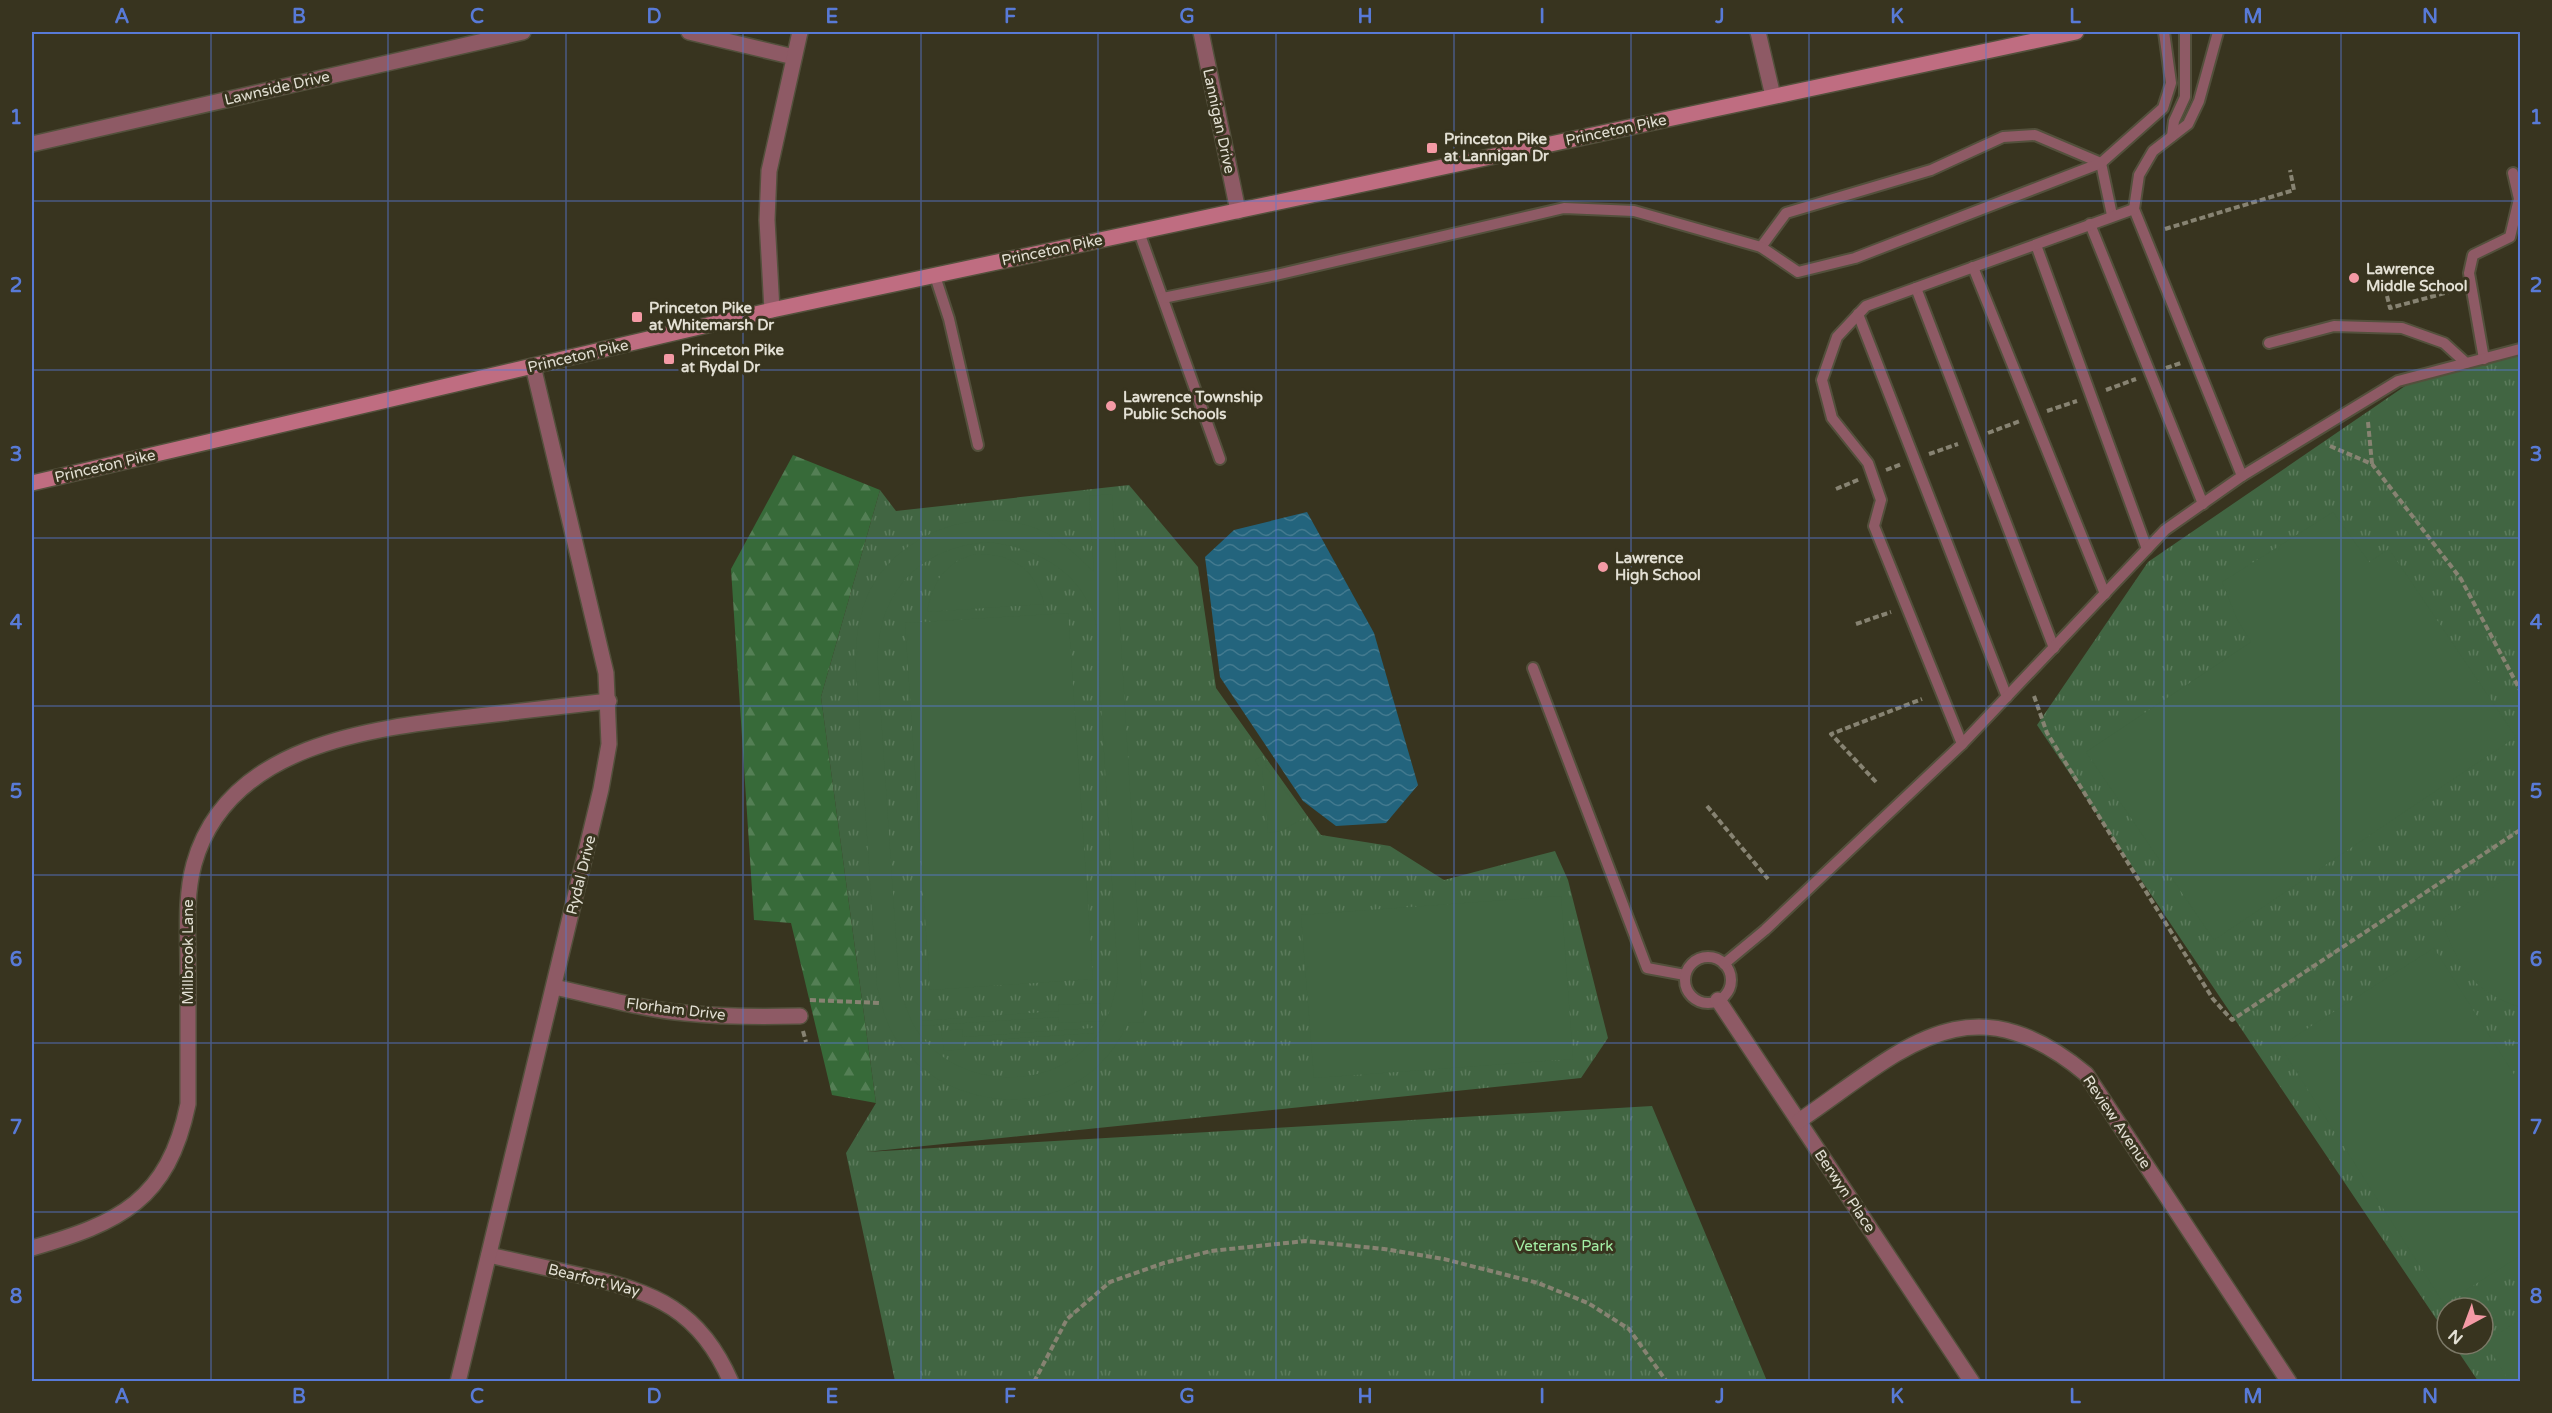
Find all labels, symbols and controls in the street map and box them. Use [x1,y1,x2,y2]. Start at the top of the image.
text: A [115,5,130,29]
text: B [292,5,306,29]
text: C [470,5,484,29]
text: D [646,5,662,29]
text: E [826,5,839,29]
text: F [1004,5,1016,29]
text: G [1179,5,1195,29]
text: H [1357,5,1373,29]
text: I [1539,5,1545,29]
text: J [1714,5,1725,29]
text: K [1890,5,1904,29]
text: L [2069,5,2081,29]
text: M [2243,5,2263,29]
text: N [2422,5,2438,29]
street label: Lawnside Drive [223,67,331,109]
street label: Lannigan Drive [1199,67,1239,175]
text: 1 [10,106,22,130]
text: 1 [2530,106,2542,130]
street label: Princeton Pike [1564,110,1668,150]
place label: Princeton Pike at Lannigan Dr [1444,130,1549,166]
marker: Princeton Pike at Lannigan Dr [1425,141,1439,155]
street label: Princeton Pike [1000,230,1104,270]
place label: Lawrence Middle School [2366,260,2467,295]
marker: Lawrence Middle School [2347,271,2361,285]
text: 2 [10,274,22,298]
text: 2 [2530,274,2542,298]
place label: Princeton Pike at Whitemarsh Dr [649,299,774,334]
marker: Princeton Pike at Whitemarsh Dr [630,310,644,324]
street label: Princeton Pike [526,336,630,376]
place label: Princeton Pike at Rydal Dr [681,341,785,377]
marker: Princeton Pike at Rydal Dr [662,352,676,366]
place label: Lawrence Township Public Schools [1123,388,1264,423]
marker: Lawrence Township Public Schools [1104,399,1118,413]
text: 3 [10,443,22,467]
text: 3 [2530,443,2542,467]
street label: Princeton Pike [53,446,157,486]
place label: Lawrence High School [1615,549,1701,585]
marker: Lawrence High School [1596,560,1610,574]
text: 4 [10,611,23,635]
text: 4 [2530,611,2543,635]
text: 5 [10,780,22,804]
text: 5 [2530,780,2542,804]
street label: Rydal Drive [562,833,600,917]
street label: Millbrook Lane [179,899,197,1005]
text: 6 [10,948,22,972]
text: 6 [2530,948,2542,972]
street label: Florham Drive [625,994,727,1024]
street label: Review Avenue [2079,1072,2155,1172]
text: 7 [10,1116,22,1140]
text: 7 [2530,1116,2542,1140]
street label: Berwyn Place [1811,1146,1879,1236]
park label: Veterans Park [1515,1237,1613,1255]
street label: Bearfort Way [546,1260,642,1300]
text: 8 [10,1285,22,1309]
text: 8 [2530,1285,2542,1309]
north arrow [2435,1296,2495,1356]
text: N [2444,1325,2467,1348]
text: A [115,1385,130,1409]
text: B [292,1385,306,1409]
text: C [470,1385,484,1409]
text: D [646,1385,662,1409]
text: E [826,1385,839,1409]
text: F [1004,1385,1016,1409]
text: G [1179,1385,1195,1409]
text: H [1357,1385,1373,1409]
text: I [1539,1385,1545,1409]
text: J [1714,1385,1725,1409]
text: K [1890,1385,1904,1409]
text: L [2069,1385,2081,1409]
text: M [2243,1385,2263,1409]
text: N [2422,1385,2438,1409]

